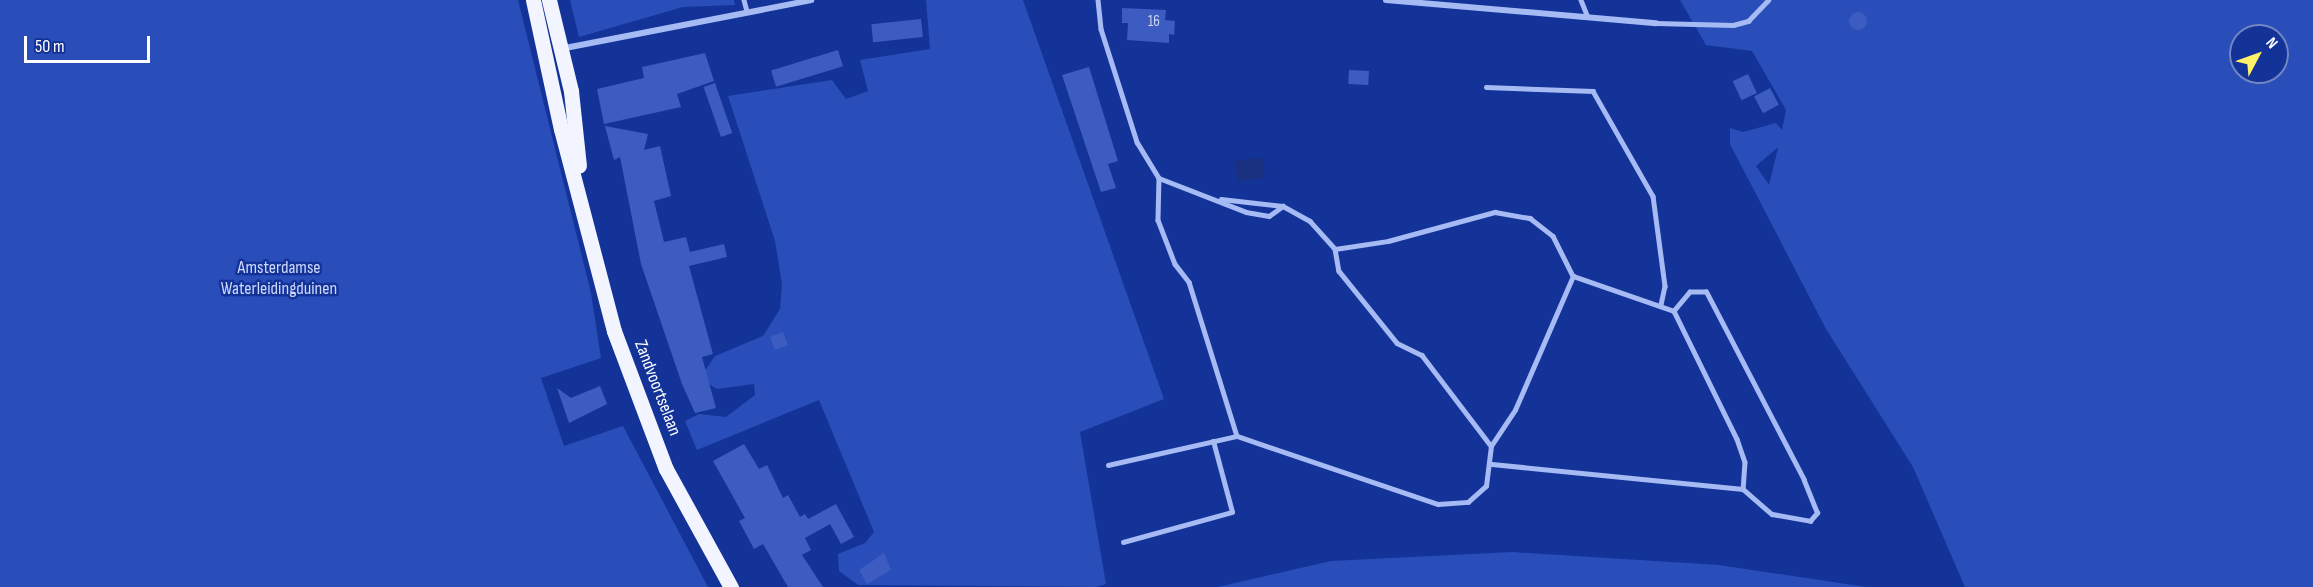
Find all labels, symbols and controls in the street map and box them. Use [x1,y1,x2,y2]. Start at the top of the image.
house number: 16 [1148,13,1160,31]
scale bar [27,24,153,62]
north arrow [2229,24,2289,84]
text: N [2261,34,2281,53]
text: 50 m [35,36,65,57]
park label: Amsterdamse Waterleidingduinen [221,258,337,300]
street label: Zandvoortselaan [629,337,685,439]

